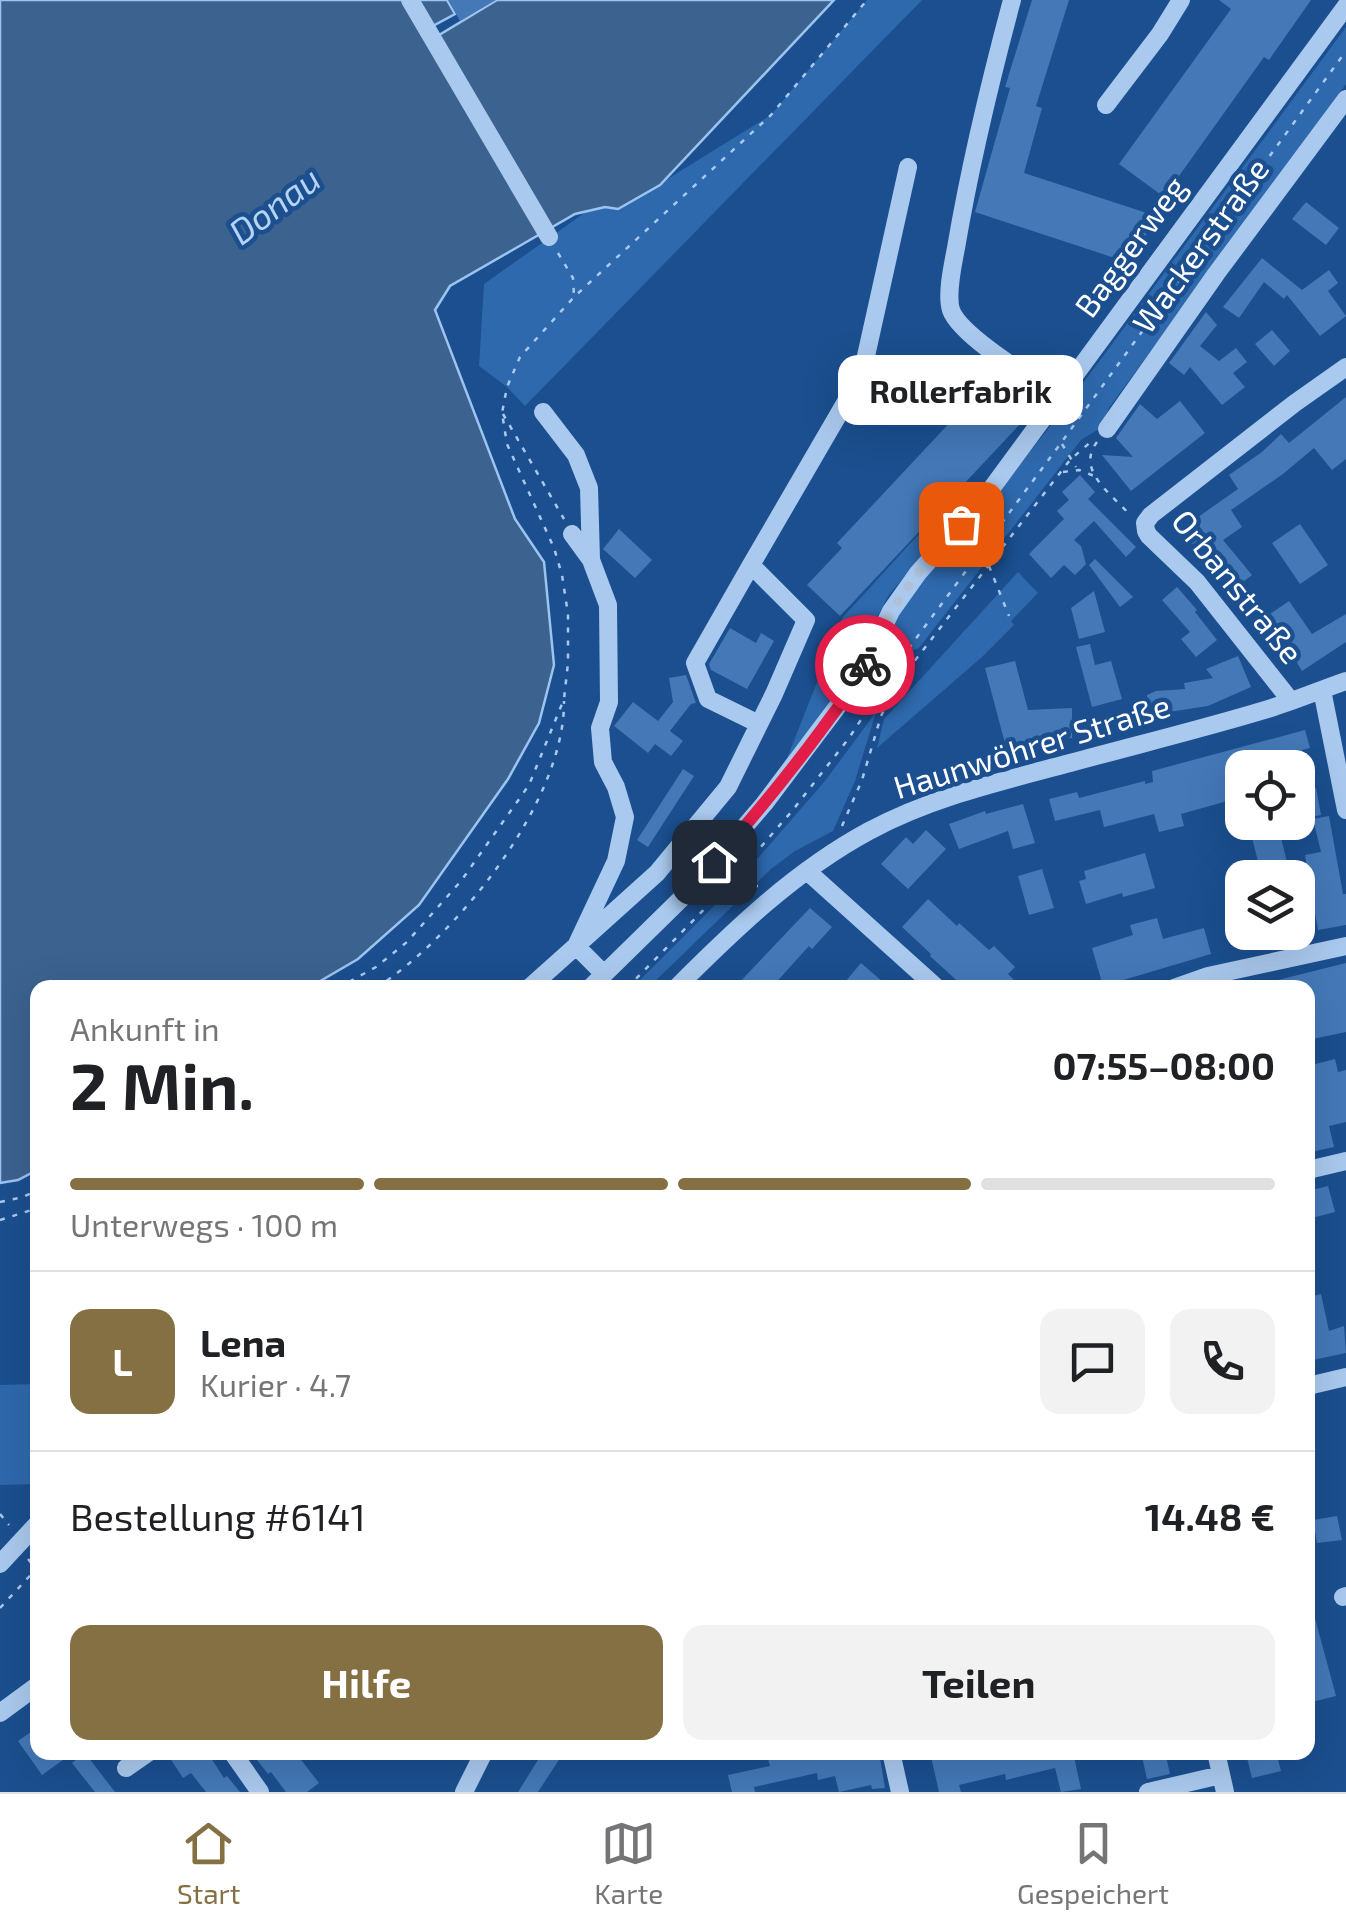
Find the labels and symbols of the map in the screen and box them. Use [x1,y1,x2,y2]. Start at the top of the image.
street label: Wackerstraße [1123,150,1275,340]
water label: Donau [220,157,328,252]
street label: Baggerweg [1066,168,1193,323]
callout: Rollerfabrik [838,354,1084,424]
pin [919,482,1004,567]
street label: Orbanstraße [1165,501,1312,670]
courier [815,615,915,715]
street label: Haunwöhrer Straße [889,685,1174,805]
pin [672,820,757,905]

